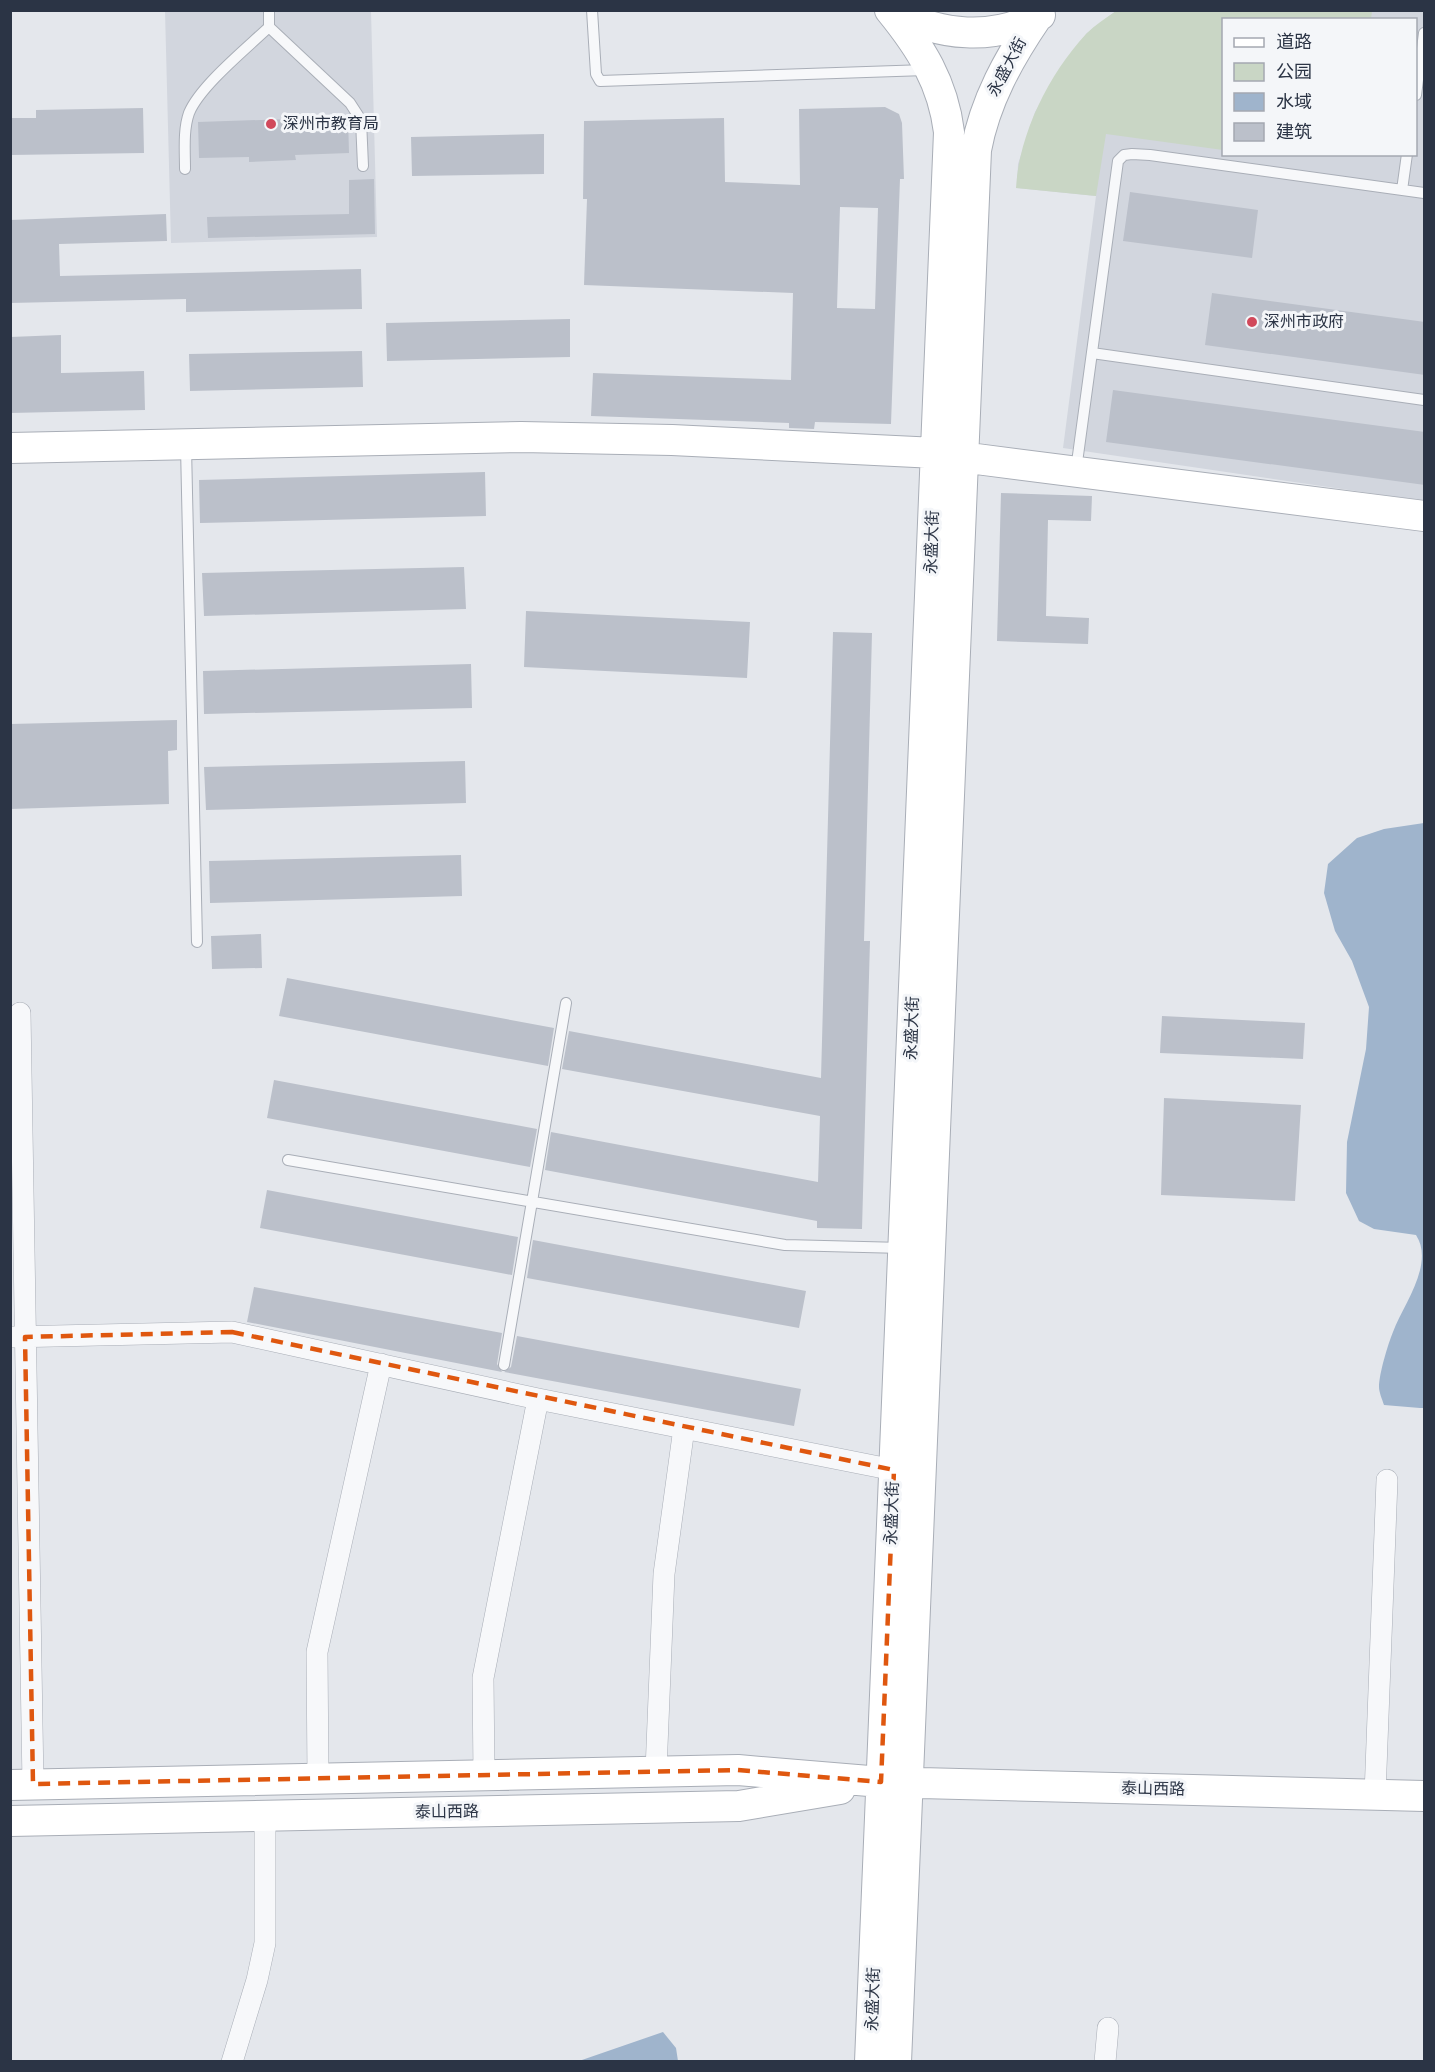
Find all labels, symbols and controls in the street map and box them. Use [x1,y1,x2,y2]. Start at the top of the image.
legend [1222,18,1417,156]
text: 道路 [1276,30,1312,54]
street label: 永盛大街 [982,34,1032,100]
text: 公园 [1276,60,1312,84]
text: 水域 [1276,90,1312,114]
place label: 深州市教育局 [283,113,379,135]
marker: 深州市教育局 [264,117,278,131]
text: 建筑 [1276,120,1312,144]
place label: 深州市政府 [1264,311,1344,333]
marker: 深州市政府 [1245,315,1259,329]
street label: 永盛大街 [920,510,944,574]
street label: 永盛大街 [900,996,924,1060]
street label: 永盛大街 [880,1481,904,1545]
street label: 泰山西路 [1121,1777,1185,1801]
street label: 泰山西路 [415,1800,479,1824]
street label: 永盛大街 [861,1967,885,2031]

